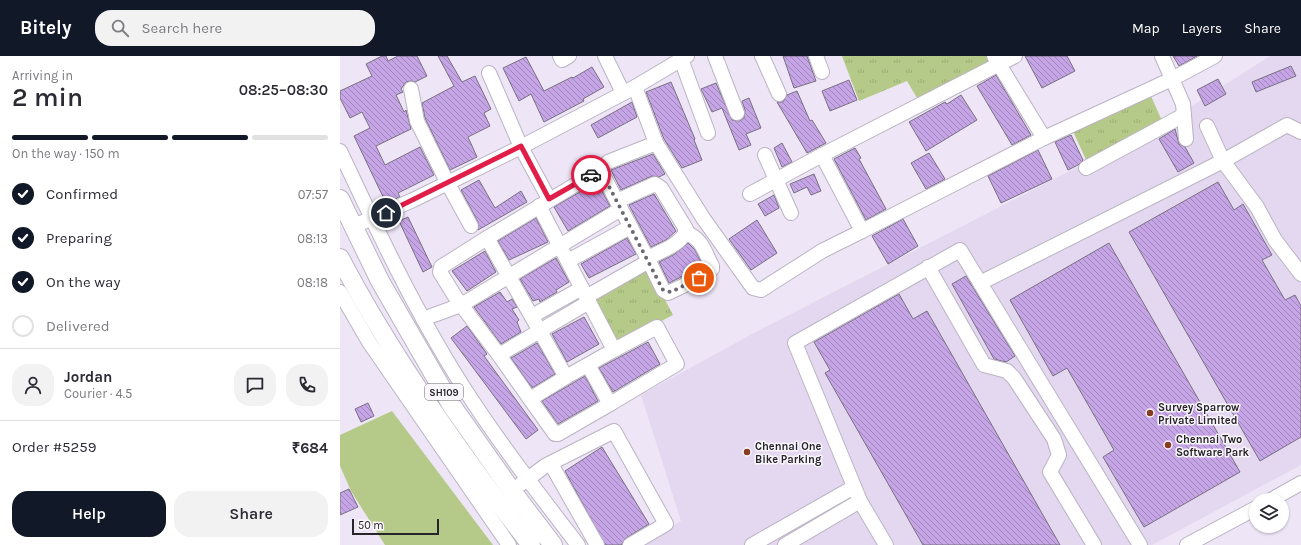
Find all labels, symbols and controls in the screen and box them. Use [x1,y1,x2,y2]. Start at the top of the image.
search box [95,10,375,46]
text: Bitely [20,17,71,39]
icon: search [109,17,131,39]
text: Search here [141,19,222,37]
text: Map [1132,20,1160,37]
text: Layers [1182,20,1222,37]
text: Share [1244,20,1281,37]
text: Arriving in [12,68,73,83]
text: 08:25–08:30 [239,81,328,99]
text: 2 min [12,82,83,113]
text: On the way · 150 m [12,146,120,161]
courier [571,155,611,195]
icon: car [580,164,602,186]
icon: check [12,183,34,205]
text: Confirmed [46,185,118,203]
text: 07:57 [298,187,328,202]
pin [369,196,403,230]
icon: home [375,202,397,224]
icon: check [12,227,34,249]
text: Preparing [46,229,112,247]
text: 08:13 [297,231,328,246]
pin [682,261,716,295]
icon: bag [688,267,710,289]
icon: check [12,271,34,293]
text: On the way [46,273,120,291]
text: 08:18 [297,275,328,290]
text: Delivered [46,317,110,335]
button: person [12,364,54,406]
button: chat [234,364,276,406]
button: phone [286,364,328,406]
text: Jordan [64,368,112,386]
road number: SH109 [425,384,463,400]
text: Courier · 4.5 [64,386,132,401]
place label: Survey Sparrow Private Limited [1158,401,1240,427]
marker: Survey Sparrow Private Limited [1145,408,1155,418]
place label: Chennai Two Software Park [1176,433,1249,459]
text: Order #5259 [12,438,96,456]
text: ₹684 [292,439,328,457]
place label: Chennai One Bike Parking [755,440,822,466]
marker: Chennai Two Software Park [1163,440,1173,450]
marker: Chennai One Bike Parking [742,447,752,457]
button: Help [12,491,166,537]
button: Share [174,491,328,537]
map controls [1249,493,1289,533]
button: layers [1249,493,1289,533]
scale bar [352,517,439,536]
text: 50 m [358,519,384,532]

